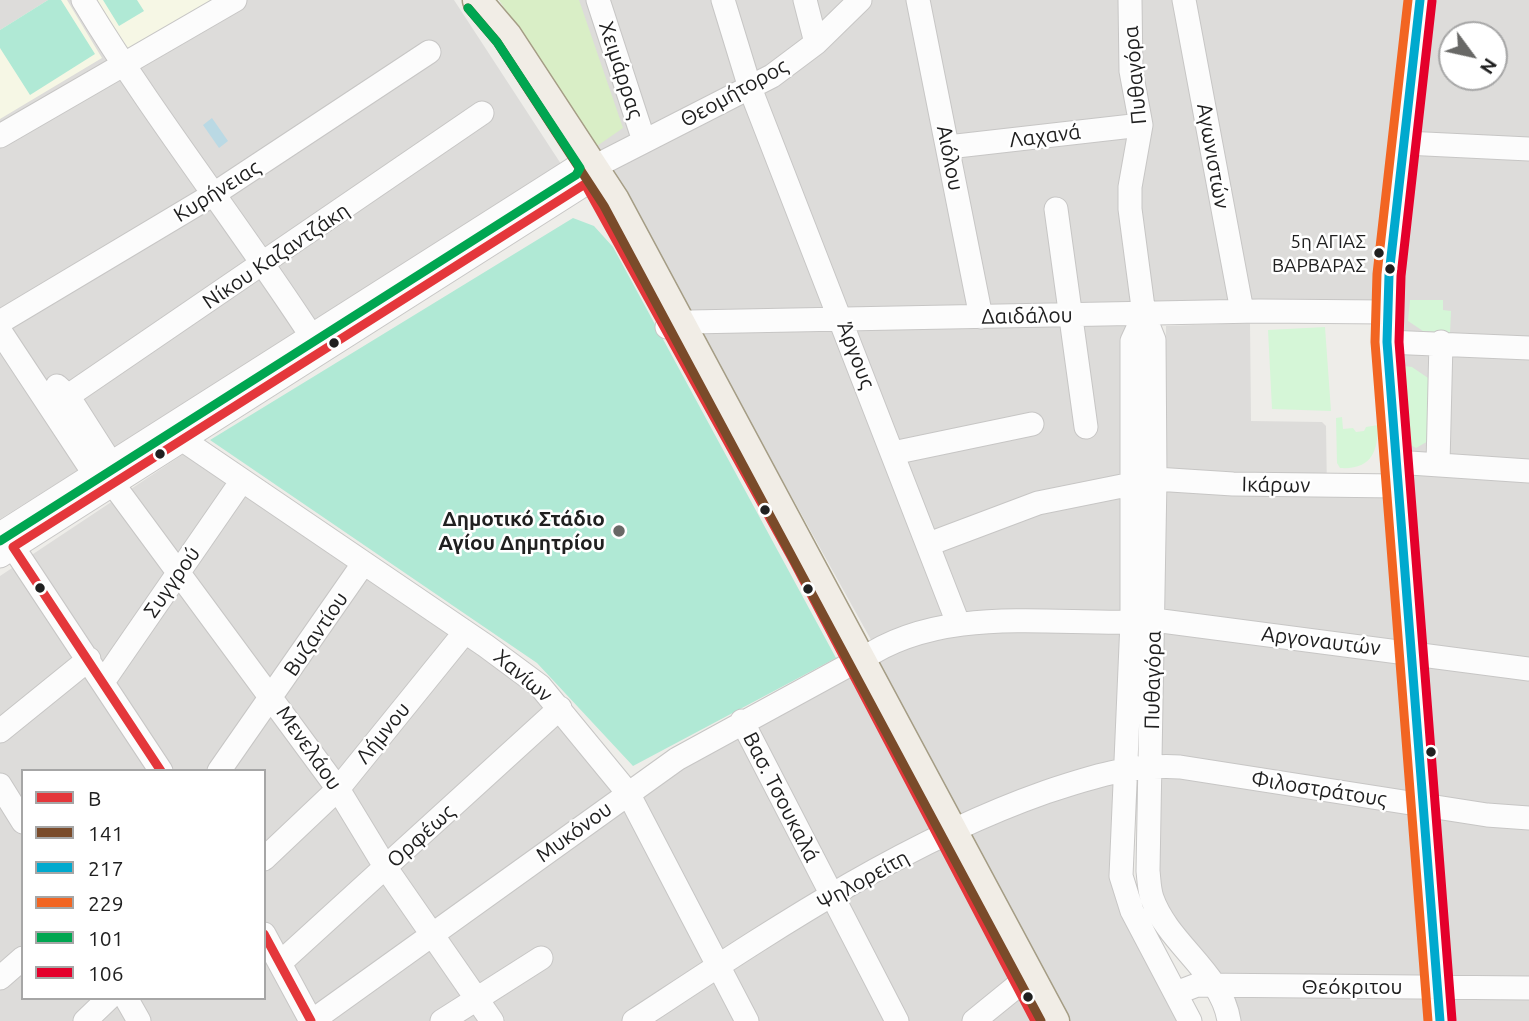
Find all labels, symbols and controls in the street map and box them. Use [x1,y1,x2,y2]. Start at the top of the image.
street label: Χειμάρρας [593,18,649,122]
north arrow [1438,21,1508,91]
street label: Πυθαγόρα [1118,25,1152,125]
street label: Θεομήτορος [676,53,792,133]
text: N [1476,54,1502,78]
street label: Αγωνιστών [1191,101,1235,211]
street label: Λαχανά [1008,119,1082,153]
street label: Αιόλου [931,123,969,193]
street label: Κυρήνειας [169,155,265,227]
street label: Νίκου Καζαντζάκη [198,198,354,314]
place label: 5η ΑΓΙΑΣ ΒΑΡΒΑΡΑΣ [1272,231,1366,275]
marker: 5η ΑΓΙΑΣ ΒΑΡΒΑΡΑΣ [1372,246,1386,260]
unlabelled marker [1383,262,1397,276]
street label: Δαιδάλου [981,303,1073,329]
street label: Άργους [832,318,880,392]
unlabelled marker [327,336,341,350]
unlabelled marker [153,447,167,461]
street label: Ικάρων [1241,472,1311,498]
unlabelled marker [758,503,772,517]
place label: Δημοτικό Στάδιο Αγίου Δημητρίου [438,506,605,556]
marker: Δημοτικό Στάδιο Αγίου Δημητρίου [611,523,627,539]
street label: Συγγρού [138,542,206,622]
unlabelled marker [33,581,47,595]
unlabelled marker [801,582,815,596]
street label: Βυζαντίου [279,587,353,681]
street label: Αργοναυτών [1260,621,1382,661]
street label: Πυθαγόρα [1140,630,1166,730]
street label: Χανίων [489,644,557,708]
street label: Λήμνου [351,697,415,769]
street label: Μενελάου [271,701,347,795]
street label: Βασ. Τσουκαλά [737,728,825,866]
unlabelled marker [1424,745,1438,759]
street label: Φιλοστράτους [1249,766,1389,812]
legend [21,769,266,1000]
text: Β [88,786,101,810]
street label: Μυκόνου [531,796,617,868]
street label: Ορφέως [382,799,460,873]
text: 141 [88,821,124,845]
street label: Ψηλορείτη [813,845,913,915]
text: 217 [88,856,124,880]
text: 229 [88,891,124,915]
text: 101 [88,926,124,950]
text: 106 [88,961,124,985]
street label: Θεόκριτου [1301,974,1403,1000]
unlabelled marker [1021,990,1035,1004]

